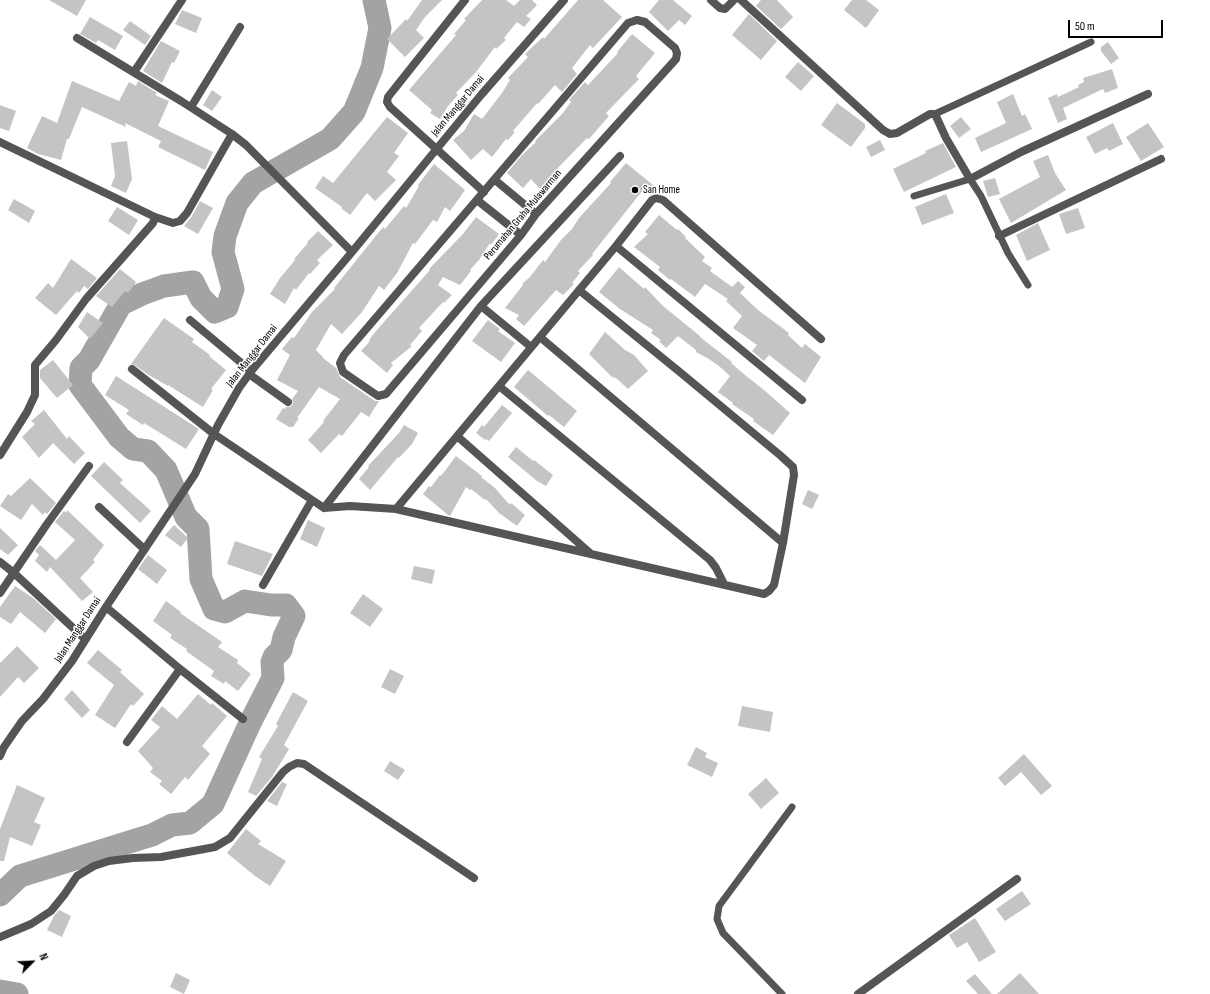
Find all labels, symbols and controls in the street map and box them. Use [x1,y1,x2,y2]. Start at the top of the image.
scale bar [1070,12,1165,38]
text: 50 m [1075,19,1095,34]
street label: Jalan Manggar Damai [429,73,487,139]
street label: Perumahan Graha Mulawarman [481,167,565,263]
place label: San Home [643,183,680,197]
marker: San Home [630,185,640,195]
street label: Jalan Manggar Damai [224,322,280,390]
street label: Jalan Manggar Damai [52,595,104,665]
north arrow [12,942,52,982]
text: N [36,952,51,962]

